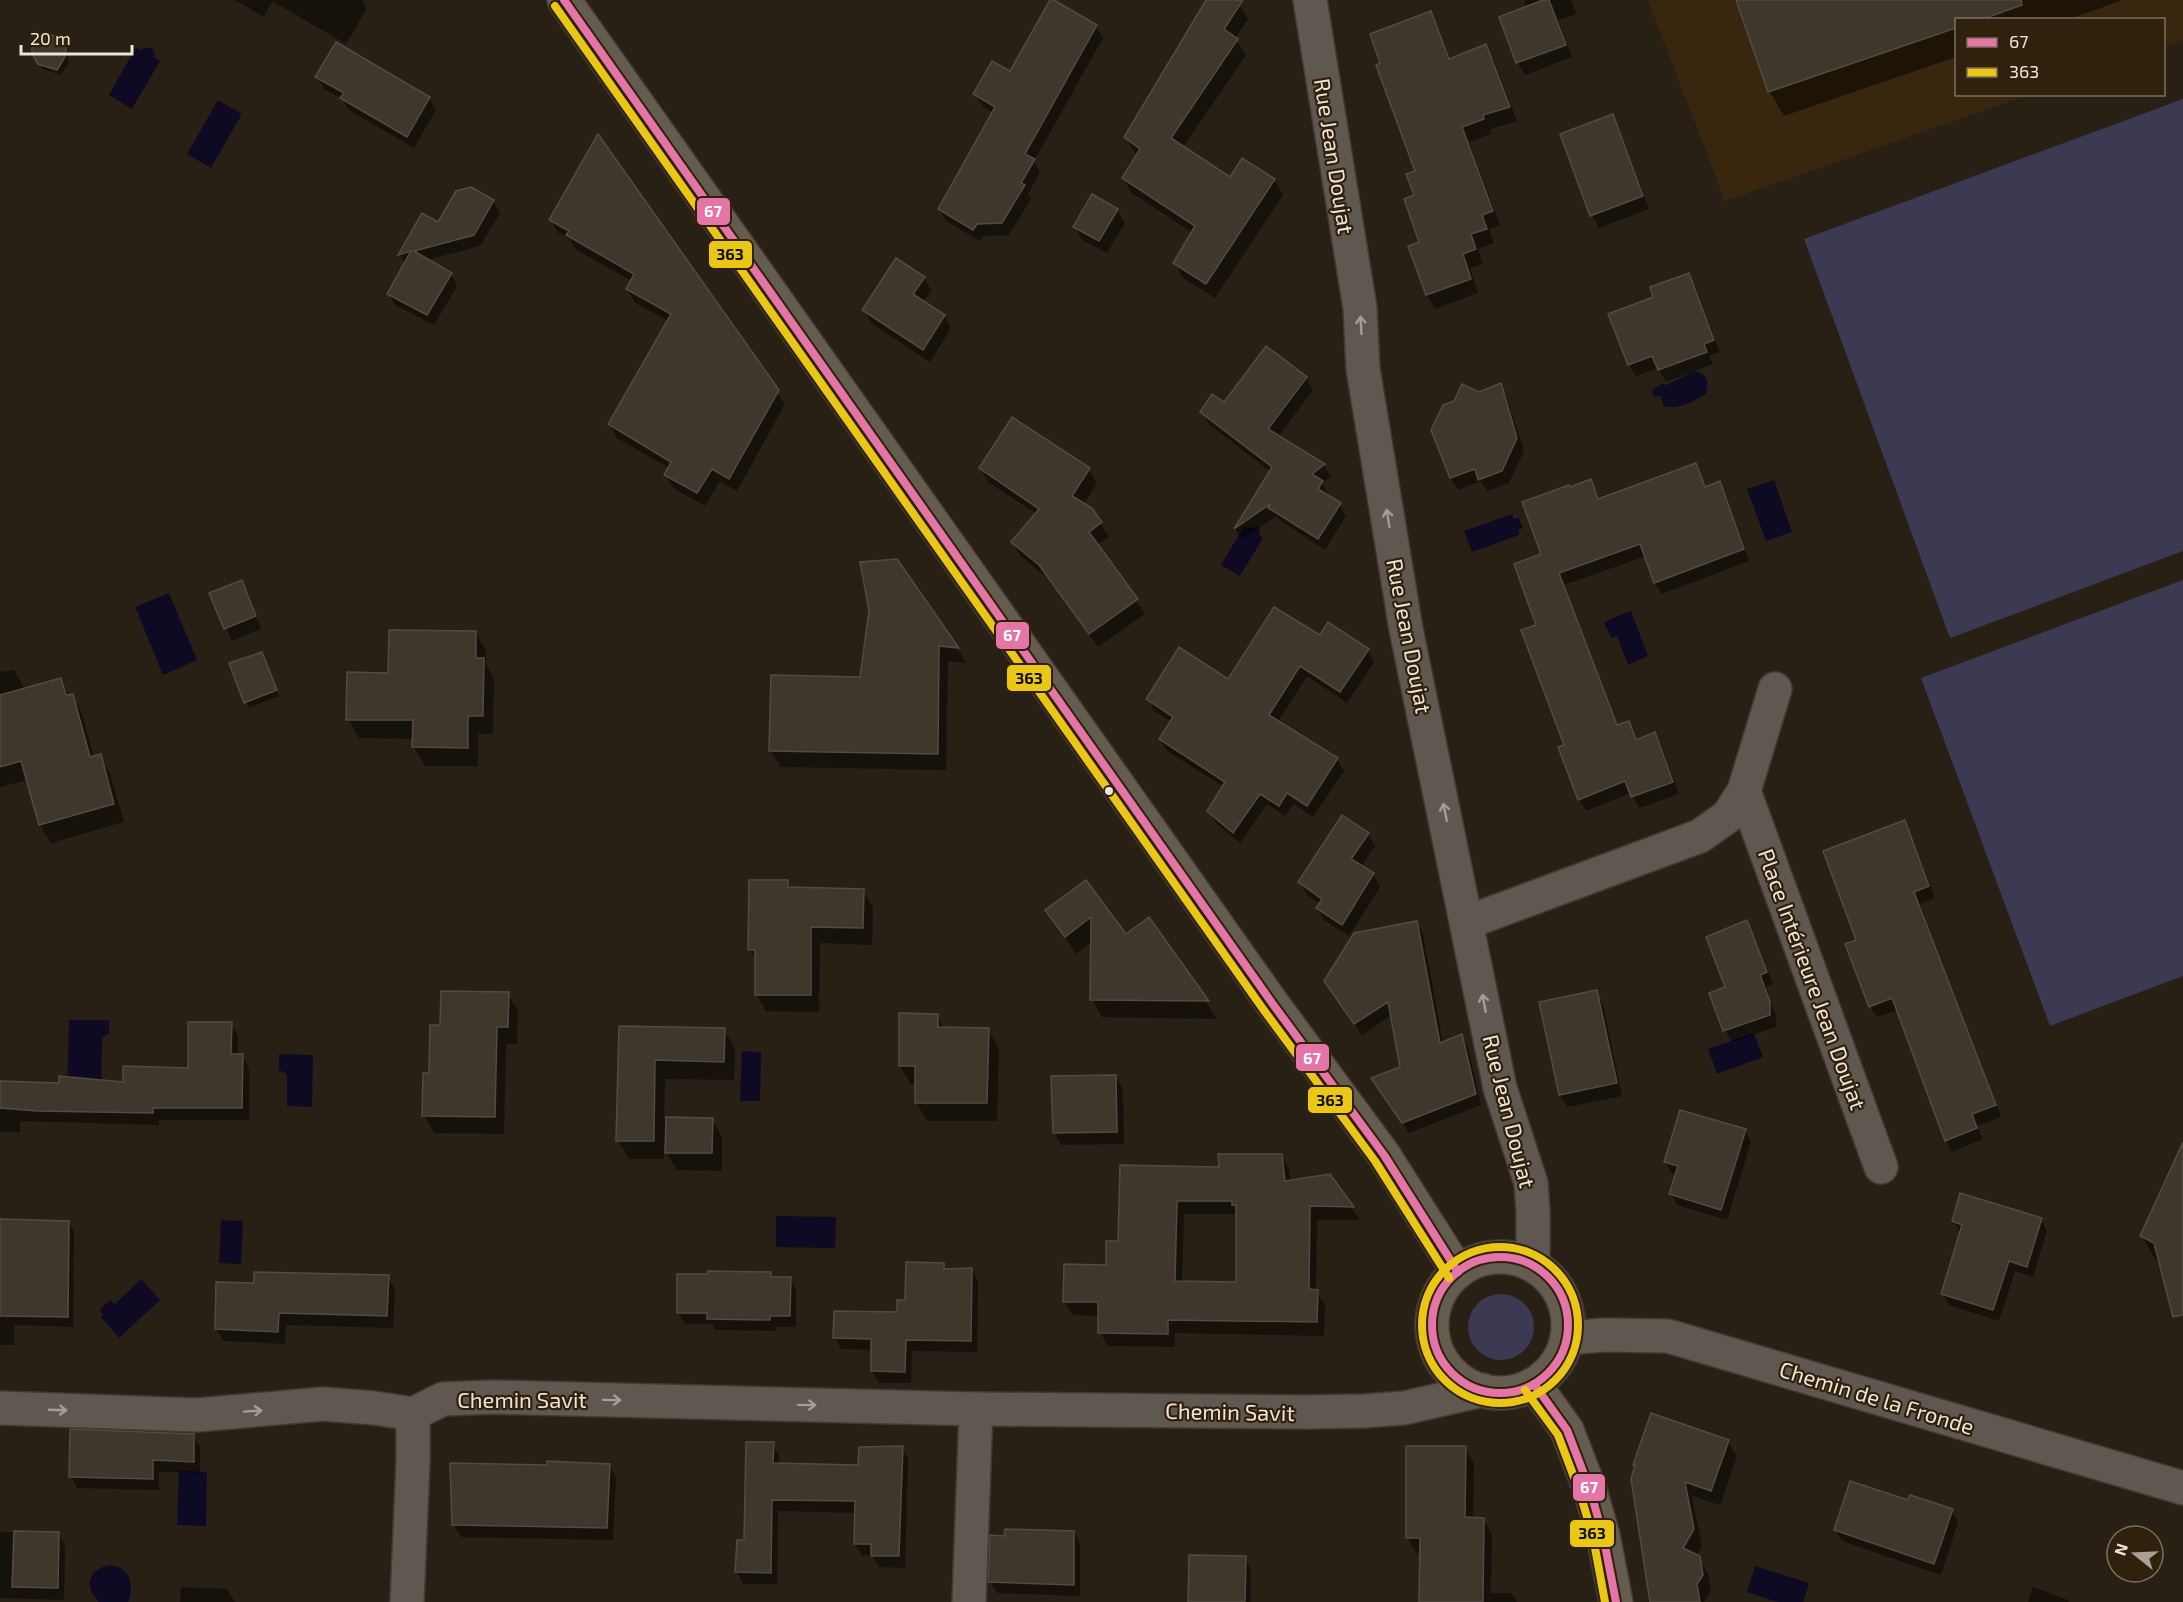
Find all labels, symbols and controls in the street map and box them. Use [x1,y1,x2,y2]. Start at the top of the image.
scale bar [21,18,132,56]
legend [1955,18,2165,96]
text: 20 m [30,27,71,49]
text: 67 [2009,30,2029,52]
text: 363 [2009,60,2039,82]
street label: Rue Jean Doujat [1309,76,1360,236]
line badge: 67 [696,197,731,226]
text: 67 [704,201,722,220]
line badge: 363 [708,240,753,269]
text: 363 [716,244,744,263]
one-way arrow [1356,315,1367,335]
one-way arrow [1382,509,1393,528]
street label: Rue Jean Doujat [1381,556,1438,716]
line badge: 67 [995,621,1030,650]
text: 67 [1003,625,1021,644]
line badge: 363 [1006,664,1052,692]
text: 363 [1015,668,1043,687]
unlabelled marker [1103,785,1115,797]
one-way arrow [1438,803,1450,822]
street label: Place Intérieure Jean Doujat [1753,845,1872,1113]
one-way arrow [1478,994,1489,1014]
street label: Rue Jean Doujat [1477,1032,1542,1191]
line badge: 67 [1295,1043,1330,1072]
text: 67 [1303,1048,1321,1067]
line badge: 363 [1307,1086,1353,1114]
text: 363 [1316,1090,1344,1109]
street label: Chemin de la Fronde [1777,1355,1977,1439]
street label: Chemin Savit [457,1386,587,1412]
one-way arrow [601,1394,621,1406]
street label: Chemin Savit [1165,1397,1295,1425]
one-way arrow [796,1399,816,1411]
one-way arrow [48,1404,68,1415]
one-way arrow [243,1405,263,1416]
line badge: 67 [1572,1473,1606,1502]
text: 67 [1580,1477,1598,1496]
line badge: 363 [1569,1519,1615,1548]
text: 363 [1578,1523,1606,1542]
north arrow [2105,1524,2165,1584]
text: N [2109,1541,2131,1558]

